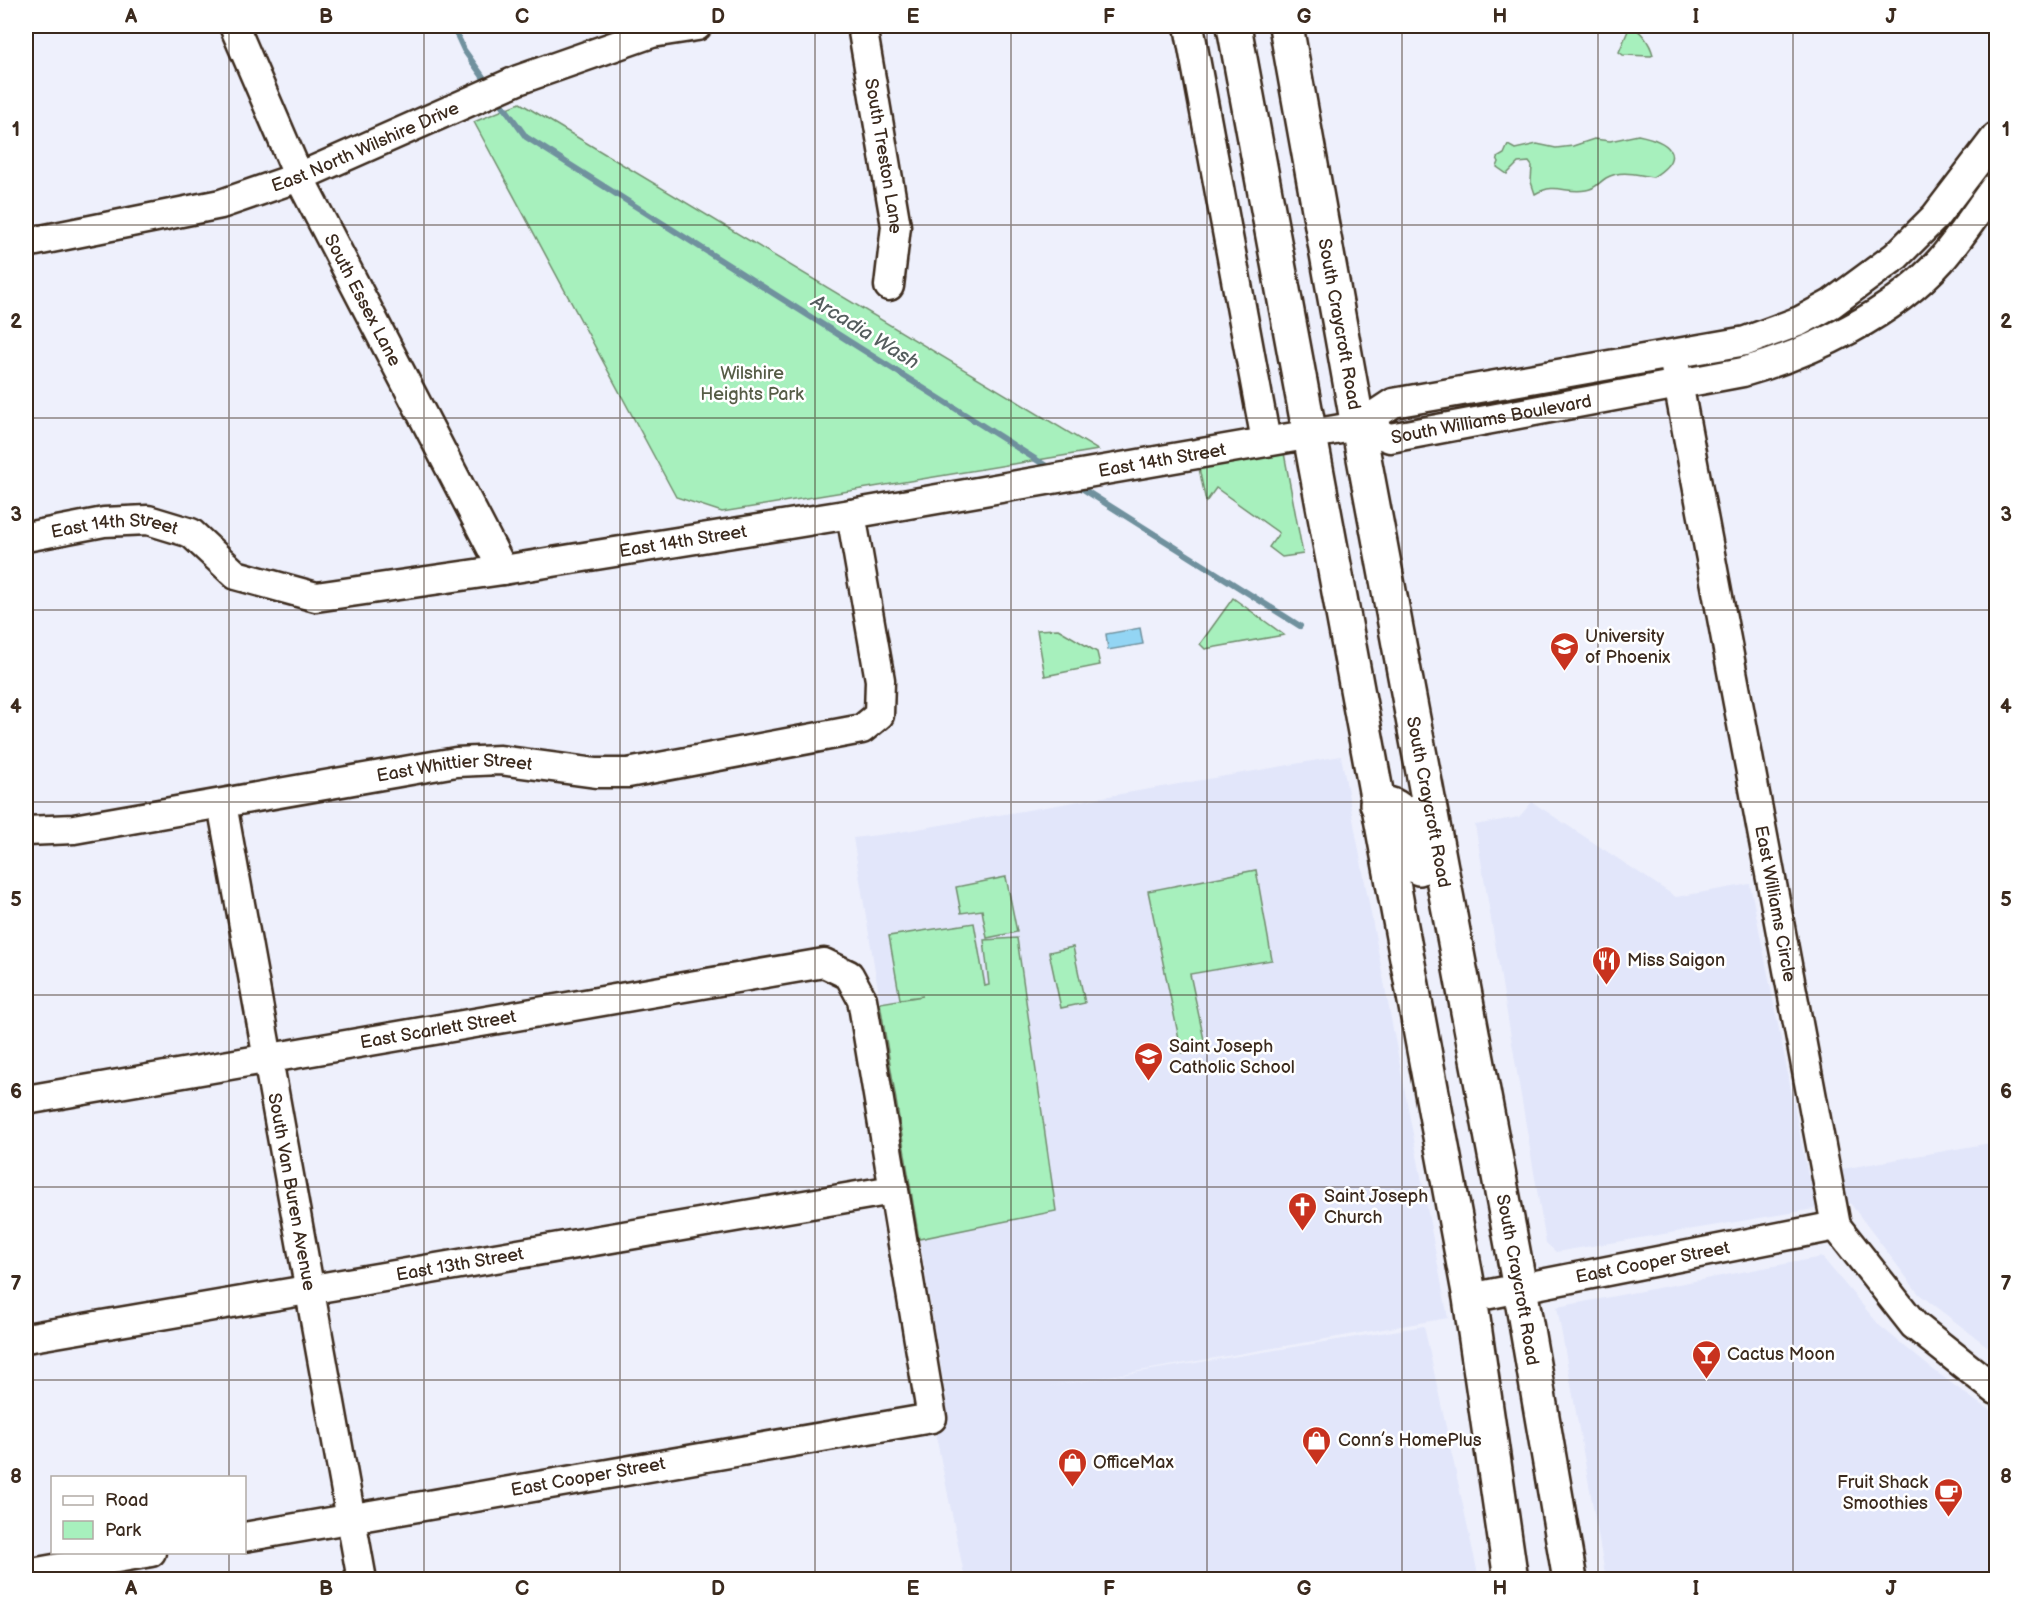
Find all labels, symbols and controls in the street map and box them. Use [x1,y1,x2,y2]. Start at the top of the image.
text: A [124,5,138,29]
text: B [319,5,333,29]
text: C [515,5,529,29]
text: D [711,5,725,29]
text: E [907,5,920,29]
text: F [1103,5,1115,29]
text: G [1297,5,1312,29]
text: H [1493,5,1507,29]
text: I [1693,5,1699,29]
text: J [1886,5,1898,29]
street label: South Treston Lane [861,77,907,235]
street label: East North Wilshire Drive [268,97,462,196]
text: 1 [12,118,20,142]
text: 1 [2002,118,2010,142]
street label: South Essex Lane [320,231,406,370]
street label: South Craycroft Road [1314,237,1365,411]
water label: Arcadia Wash [806,289,923,375]
text: 2 [10,310,22,334]
text: 2 [2000,310,2012,334]
park label: Wilshire Heights Park [700,363,804,405]
street label: South Williams Boulevard [1389,390,1593,448]
street label: East 14th Street [1097,439,1228,481]
text: 3 [10,503,22,527]
text: 3 [2000,503,2012,527]
street label: East 14th Street [49,509,181,542]
street label: East 14th Street [618,520,749,562]
place label: University of Phoenix [1585,626,1671,668]
school or university icon: University of Phoenix [1548,630,1580,672]
text: 4 [10,695,22,719]
text: 4 [2000,695,2012,719]
street label: South Craycroft Road [1402,715,1455,889]
street label: East Whittier Street [375,750,534,786]
street label: East Williams Circle [1751,824,1801,984]
text: 5 [10,888,22,912]
text: 5 [2000,888,2012,912]
restaurant icon: Miss Saigon [1590,944,1622,986]
place label: Miss Saigon [1627,950,1725,971]
street label: East Scarlett Street [358,1005,518,1053]
place label: Saint Joseph Catholic School [1169,1036,1295,1078]
school or university icon: Saint Joseph Catholic School [1132,1040,1164,1082]
text: 6 [10,1080,22,1104]
text: 6 [2000,1080,2012,1104]
street label: South Van Buren Avenue [264,1091,320,1293]
place label: Saint Joseph Church [1324,1186,1428,1228]
church icon: Saint Joseph Church [1287,1190,1319,1232]
street label: South Craycroft Road [1492,1192,1544,1367]
street label: East Cooper Street [1574,1237,1732,1287]
street label: East 13th Street [394,1243,525,1285]
text: 7 [10,1272,22,1296]
text: 7 [2000,1272,2012,1296]
bar icon: Cactus Moon [1690,1338,1722,1380]
place label: Cactus Moon [1727,1344,1835,1365]
shop icon: Conn’s HomePlus [1301,1424,1333,1466]
place label: Conn’s HomePlus [1338,1430,1482,1451]
shop icon: OfficeMax [1056,1446,1088,1488]
place label: OfficeMax [1093,1452,1175,1473]
street label: East Cooper Street [509,1453,667,1501]
text: 8 [10,1465,22,1489]
text: 8 [2000,1465,2012,1489]
place label: Fruit Shack Smoothies [1837,1472,1928,1514]
legend [51,1476,246,1554]
cafe icon: Fruit Shack Smoothies [1933,1476,1965,1518]
text: Road [105,1490,149,1511]
text: Park [105,1520,141,1541]
text: A [124,1577,138,1601]
text: B [319,1577,333,1601]
text: C [515,1577,529,1601]
text: D [711,1577,725,1601]
text: E [907,1577,920,1601]
text: F [1103,1577,1115,1601]
text: G [1297,1577,1312,1601]
text: H [1493,1577,1507,1601]
text: I [1693,1577,1699,1601]
text: J [1886,1577,1898,1601]

